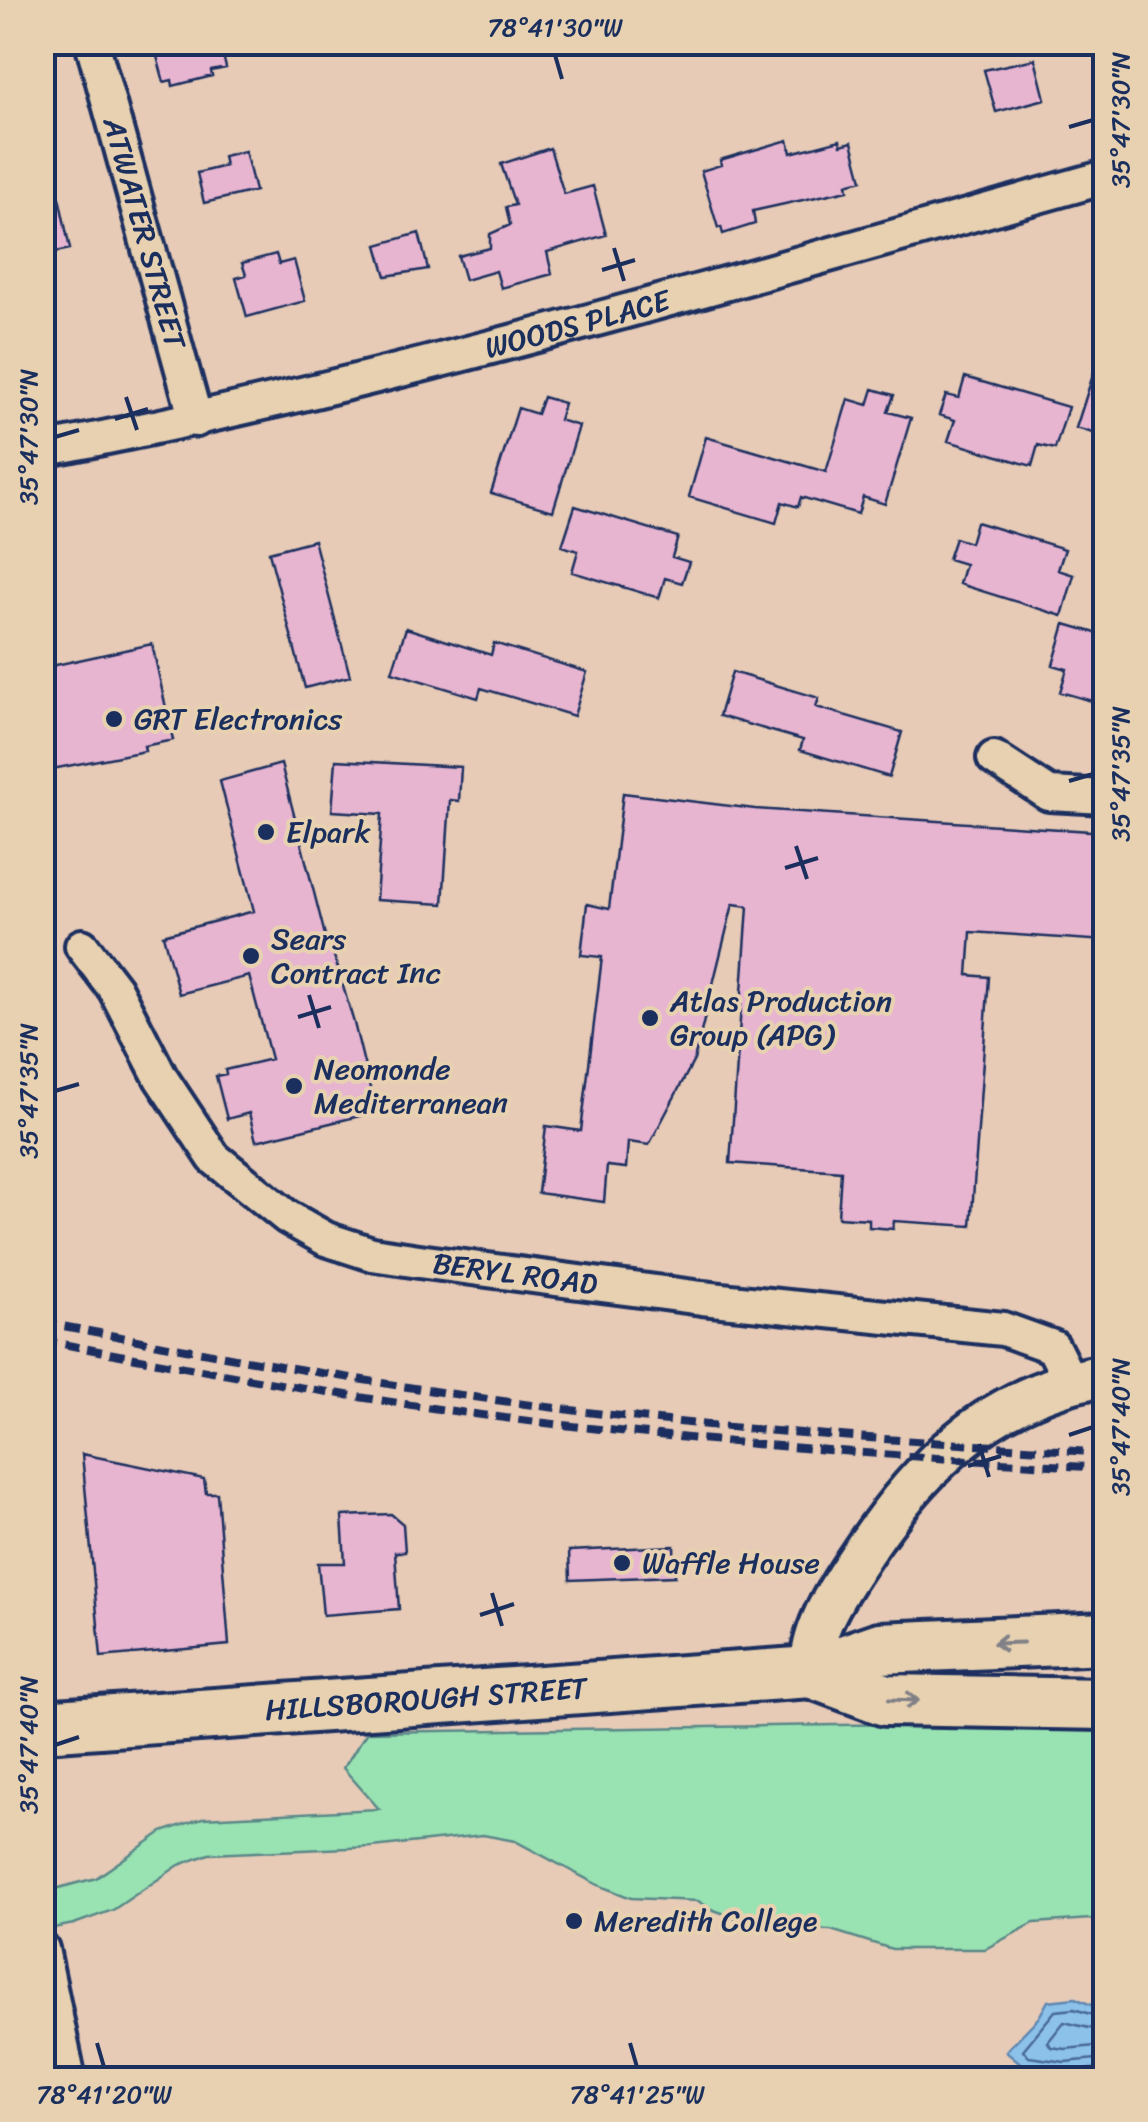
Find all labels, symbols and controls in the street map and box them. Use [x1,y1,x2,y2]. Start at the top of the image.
text: 78°41'30"W [488,5,623,50]
text: 35°47'30"N [1098,51,1143,188]
street label: ATWATER STREET [87,110,203,357]
street label: WOODS PLACE [479,273,678,375]
text: 35°47'30"N [6,368,51,505]
place label: GRT Electronics [134,692,342,746]
text: 35°47'35"N [1098,706,1143,842]
marker: GRT Electronics [103,708,125,730]
place label: Elpark [286,805,371,859]
marker: Elpark [255,821,277,843]
place label: Sears Contract Inc [271,912,441,1000]
marker: Sears Contract Inc [240,945,262,967]
place label: Atlas Production Group (APG) [669,974,892,1062]
marker: Atlas Production Group (APG) [639,1007,661,1029]
text: 35°47'35"N [6,1023,51,1159]
place label: Neomonde Mediterranean [314,1042,508,1130]
marker: Neomonde Mediterranean [283,1075,305,1097]
street label: BERYL ROAD [430,1236,601,1311]
text: 35°47'40"N [1098,1357,1143,1496]
place label: Waffle House [642,1536,820,1590]
marker: Waffle House [611,1552,633,1574]
one-way arrow [993,1633,1025,1652]
street label: HILLSBOROUGH STREET [263,1661,591,1737]
text: 35°47'40"N [6,1675,51,1814]
one-way arrow [887,1691,920,1710]
place label: Meredith College [594,1894,817,1948]
marker: Meredith College [563,1910,585,1932]
text: 78°41'20"W [36,2072,173,2117]
text: 78°41'25"W [569,2072,705,2117]

